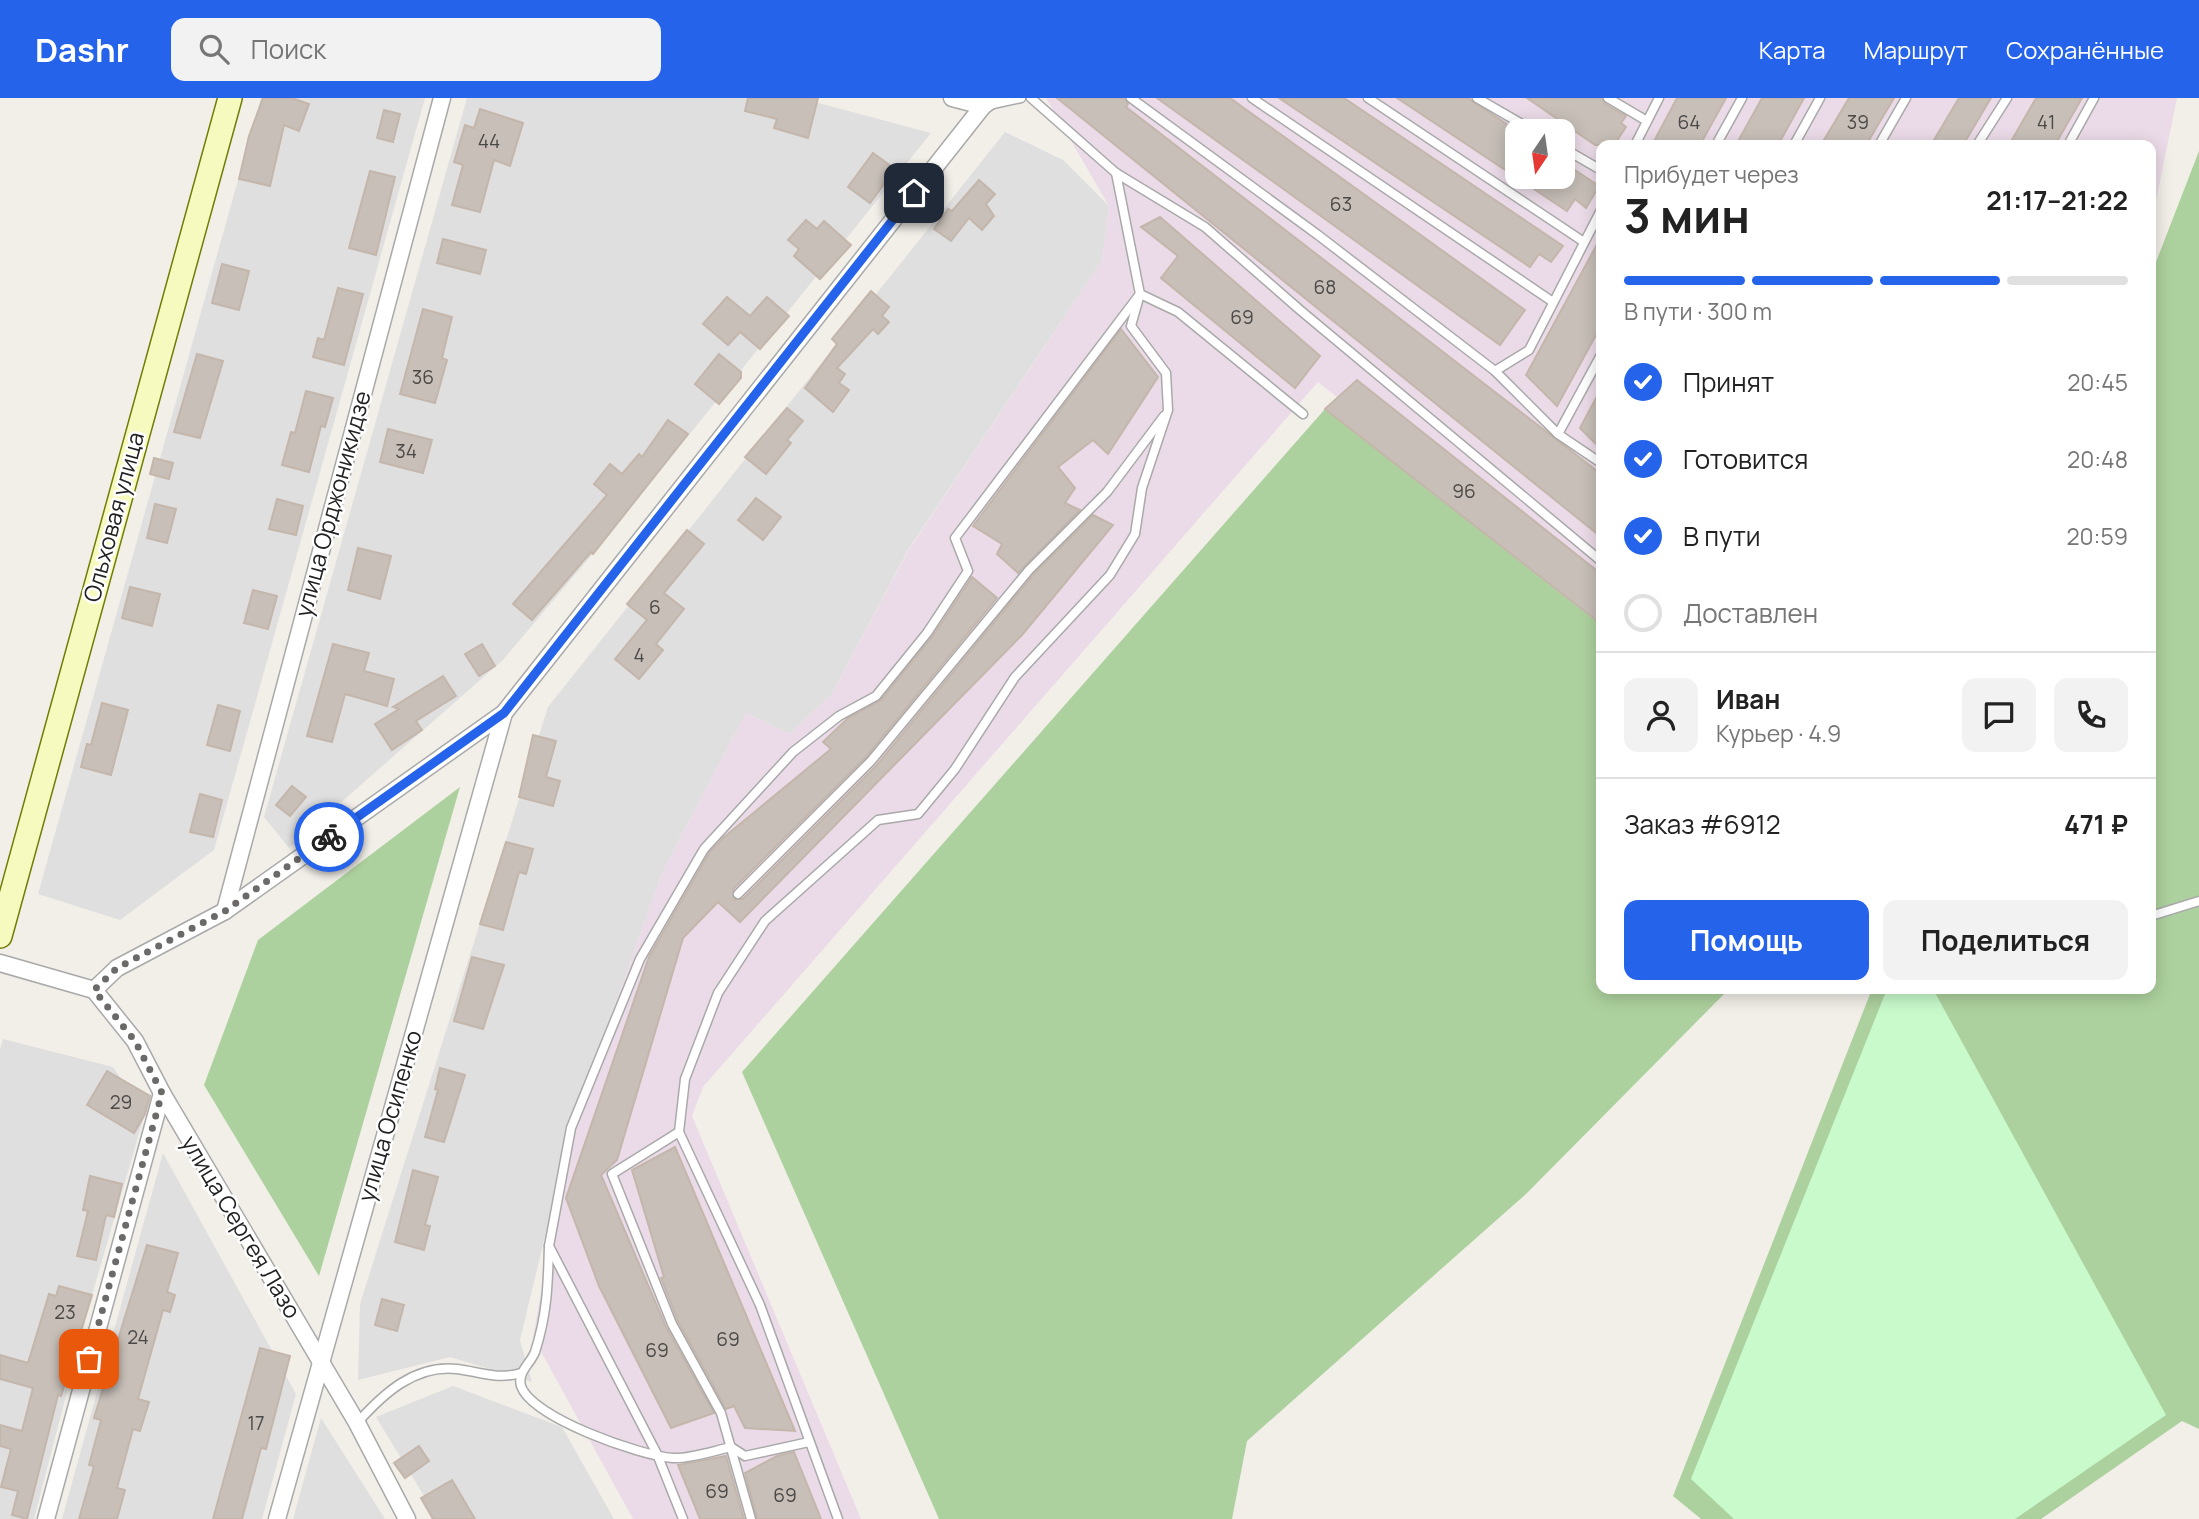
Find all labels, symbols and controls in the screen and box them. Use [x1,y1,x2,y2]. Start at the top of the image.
search box [171,18,661,81]
text: Dashr [35,27,129,72]
icon: search [195,30,233,68]
text: Поиск [251,31,326,67]
text: Карта [1759,33,1826,66]
text: Маршрут [1864,33,1968,66]
text: Сохранённые [2006,33,2164,66]
house number: 64 [1678,109,1701,135]
house number: 39 [1847,109,1869,135]
house number: 41 [2037,109,2055,135]
north arrow [1505,119,1575,189]
map controls [1505,119,1575,189]
house number: 44 [478,128,500,154]
text: Прибудет через [1624,158,1799,190]
pin [884,163,944,223]
icon: home [895,174,933,212]
text: 21:17–21:22 [1986,182,2128,218]
text: 3 мин [1624,184,1750,247]
house number: 63 [1330,191,1352,217]
house number: 68 [1314,274,1336,300]
text: В пути · 300 m [1624,295,1772,327]
house number: 69 [1230,304,1254,330]
icon: check [1624,363,1662,401]
house number: 36 [412,364,434,390]
text: Принят [1683,364,1774,400]
text: 20:45 [2067,366,2128,398]
street label: улица Орджоникидзе [286,387,378,620]
street label: Ольховая улица [75,428,151,605]
house number: 34 [395,438,417,464]
icon: check [1624,440,1662,478]
text: Готовится [1683,441,1808,477]
text: 20:48 [2067,443,2128,475]
house number: 96 [1452,478,1476,504]
icon: check [1624,517,1662,555]
text: В пути [1683,518,1761,554]
text: 20:59 [2066,520,2128,552]
house number: 6 [649,594,661,620]
text: Доставлен [1683,595,1818,631]
house number: 4 [633,642,645,668]
button: person [1624,678,1698,752]
button: chat [1962,678,2036,752]
button: phone [2054,678,2128,752]
text: Иван [1716,681,1780,717]
text: Курьер · 4.9 [1716,717,1841,749]
courier [294,802,364,872]
text: Заказ #6912 [1624,806,1781,842]
text: 471 ₽ [2064,806,2128,842]
icon: bike [310,818,348,856]
button: Помощь [1624,900,1869,980]
button: Поделиться [1883,900,2128,980]
street label: улица Осипенко [349,1026,429,1205]
house number: 29 [110,1089,132,1115]
street label: улица Сергея Лазо [174,1129,309,1324]
house number: 23 [54,1299,76,1325]
house number: 24 [127,1324,149,1350]
house number: 69 [716,1326,740,1352]
pin [59,1329,119,1389]
house number: 69 [645,1337,669,1363]
icon: bag [70,1340,108,1378]
house number: 17 [248,1410,264,1436]
house number: 69 [705,1478,729,1504]
house number: 69 [773,1482,797,1508]

